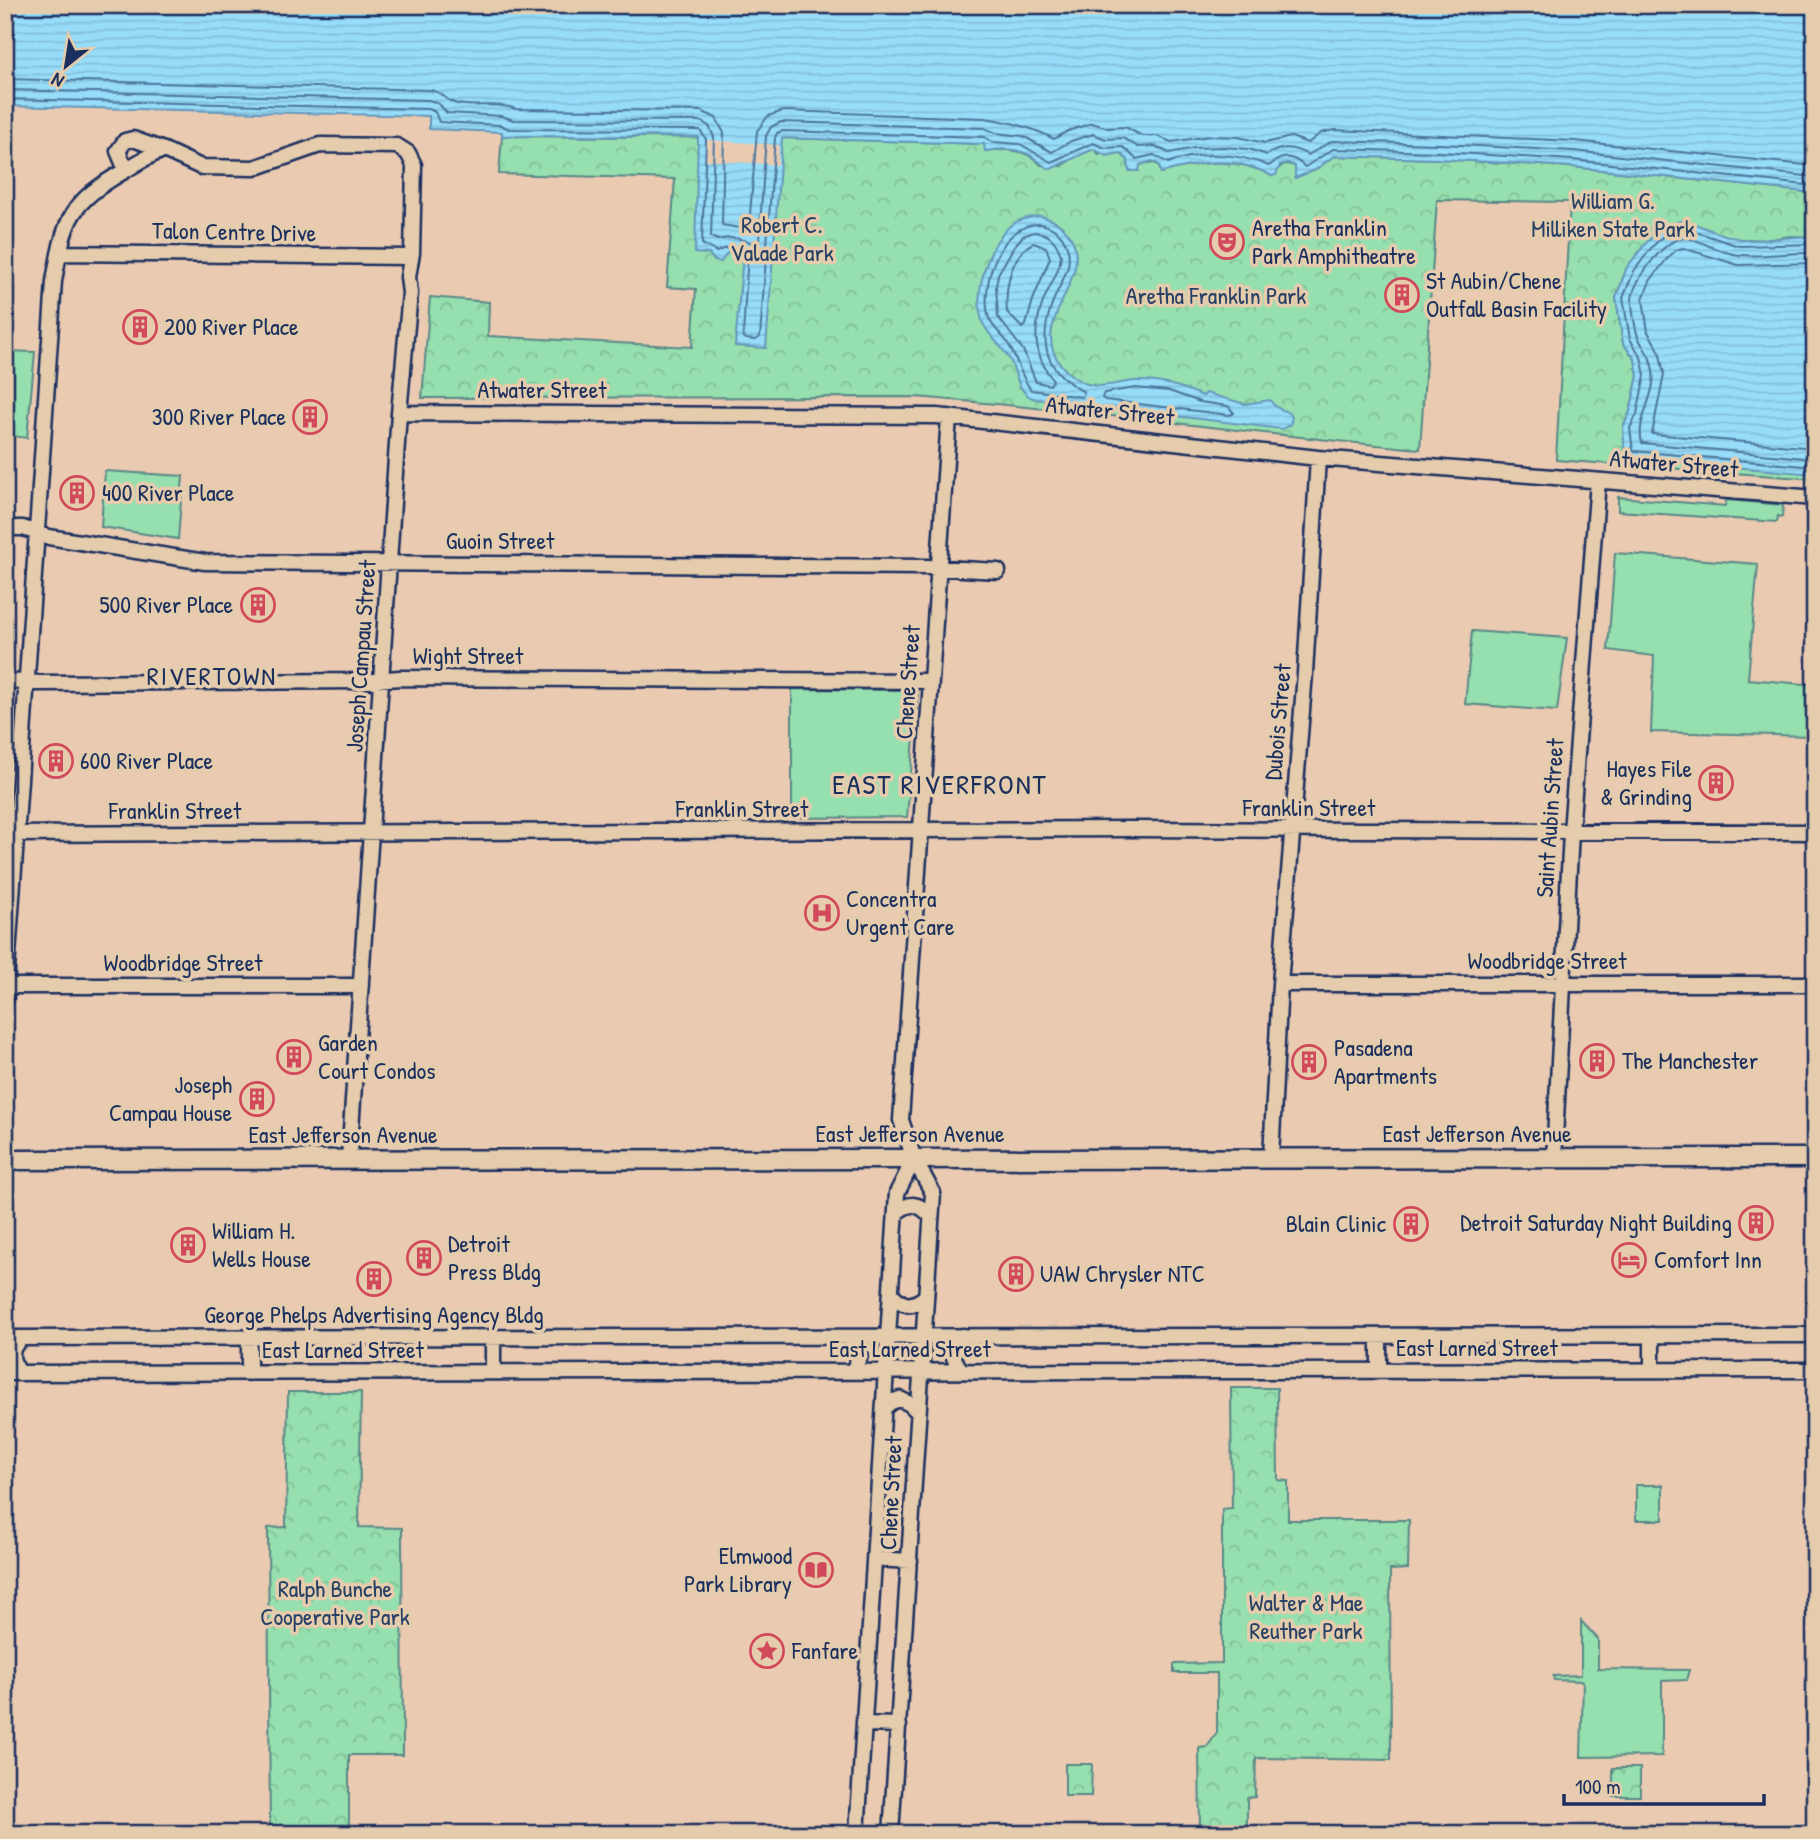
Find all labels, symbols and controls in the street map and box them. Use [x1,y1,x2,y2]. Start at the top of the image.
north arrow [32,32,102,102]
text: N [47,67,68,95]
park label: William G. Milliken State Park [1531,184,1695,244]
park label: Robert C. Valade Park [730,208,834,268]
place label: Aretha Franklin Park Amphitheatre [1252,211,1416,271]
street label: Talon Centre Drive [152,214,317,248]
theatre icon: Aretha Franklin Park Amphitheatre [1208,223,1246,261]
place label: St Aubin/Chene Outfall Basin Facility [1426,264,1607,324]
building icon: St Aubin/Chene Outfall Basin Facility [1383,276,1421,314]
park label: Aretha Franklin Park [1126,279,1306,311]
building icon: 200 River Place [121,308,159,346]
place label: 200 River Place [164,310,299,342]
street label: Atwater Street [478,373,607,405]
street label: Atwater Street [1044,387,1177,433]
building icon: 300 River Place [291,398,329,436]
place label: 300 River Place [152,400,286,432]
street label: Atwater Street [1608,441,1740,485]
building icon: 400 River Place [58,474,96,512]
place label: 400 River Place [102,476,235,508]
street label: Guoin Street [446,524,555,556]
street label: Joseph Campau Street [337,558,383,753]
building icon: 500 River Place [239,586,277,624]
place label: 500 River Place [99,588,233,620]
street label: Chene Street [887,623,927,740]
street label: Wight Street [413,639,524,671]
district label: RIVERTOWN [147,658,277,693]
street label: Dubois Street [1256,662,1298,781]
street label: Saint Aubin Street [1527,737,1571,898]
building icon: 600 River Place [37,742,75,780]
place label: 600 River Place [80,744,213,776]
place label: Hayes File & Grinding [1601,752,1692,812]
building icon: Hayes File & Grinding [1697,764,1735,802]
district label: EAST RIVERFRONT [832,765,1048,803]
street label: Franklin Street [1242,791,1376,823]
street label: Franklin Street [675,792,809,824]
street label: Franklin Street [108,794,242,826]
place label: Concentra Urgent Care [846,882,955,942]
hospital icon: Concentra Urgent Care [803,894,841,932]
street label: Woodbridge Street [1468,944,1627,976]
street label: Woodbridge Street [104,946,263,978]
place label: Garden Court Condos [318,1026,435,1086]
place label: Pasadena Apartments [1334,1031,1437,1091]
building icon: Garden Court Condos [275,1038,313,1076]
building icon: The Manchester [1578,1042,1616,1080]
building icon: Pasadena Apartments [1290,1043,1328,1081]
place label: The Manchester [1622,1044,1758,1076]
place label: Joseph Campau House [109,1068,232,1128]
building icon: Joseph Campau House [238,1080,276,1118]
street label: East Jefferson Avenue [816,1117,1005,1149]
street label: East Jefferson Avenue [1383,1117,1572,1149]
street label: East Jefferson Avenue [249,1118,438,1150]
building icon: Detroit Saturday Night Building [1737,1204,1775,1242]
building icon: Blain Clinic [1392,1205,1430,1243]
place label: Detroit Saturday Night Building [1460,1206,1732,1238]
place label: Blain Clinic [1286,1207,1387,1239]
place label: William H. Wells House [212,1214,311,1274]
building icon: William H. Wells House [169,1226,207,1264]
place label: Detroit Press Bldg [448,1227,541,1287]
building icon: Detroit Press Bldg [405,1239,443,1277]
hotel icon: Comfort Inn [1610,1241,1648,1279]
place label: Comfort Inn [1654,1243,1762,1275]
building icon: UAW Chrysler NTC [997,1255,1035,1293]
place label: UAW Chrysler NTC [1040,1257,1205,1289]
building icon: George Phelps Advertising Agency Bldg [355,1260,393,1298]
place label: George Phelps Advertising Agency Bldg [204,1298,544,1330]
street label: East Larned Street [1396,1331,1559,1363]
street label: East Larned Street [829,1332,992,1364]
street label: East Larned Street [262,1333,425,1365]
street label: Chene Street [871,1434,909,1551]
place label: Elmwood Park Library [684,1539,792,1599]
library icon: Elmwood Park Library [797,1551,835,1589]
park label: Ralph Bunche Cooperative Park [260,1572,410,1632]
park label: Walter & Mae Reuther Park [1249,1586,1364,1646]
place icon: Fanfare [748,1632,786,1670]
place label: Fanfare [791,1634,859,1666]
scale bar [1564,1762,1764,1806]
text: 100 m [1575,1772,1621,1801]

